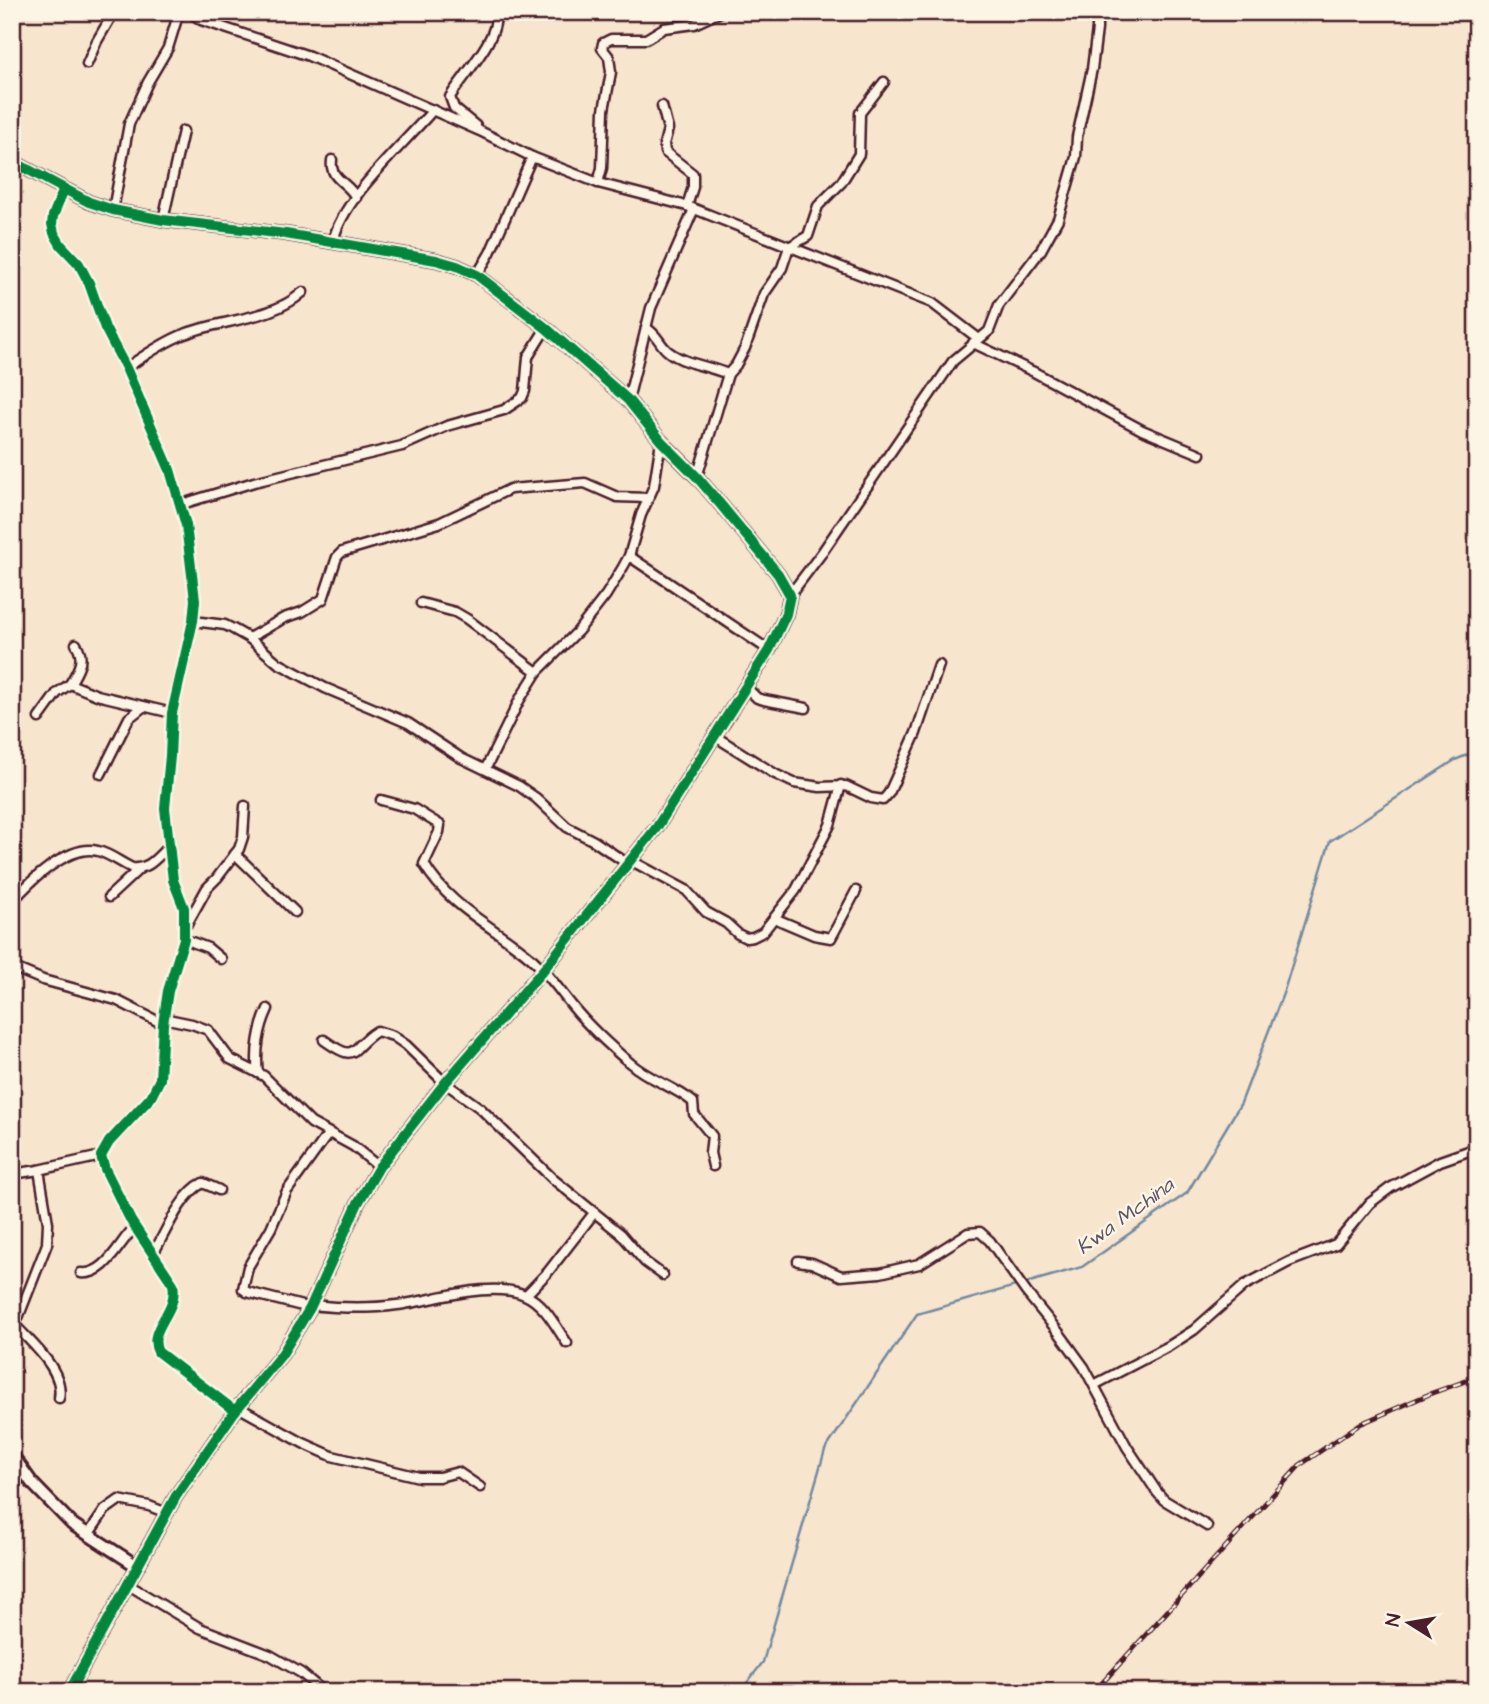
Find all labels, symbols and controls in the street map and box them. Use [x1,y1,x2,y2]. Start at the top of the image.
water label: Kwa Mchina [1070,1170,1181,1261]
north arrow [1374,1588,1444,1658]
text: N [1379,1612,1408,1628]

